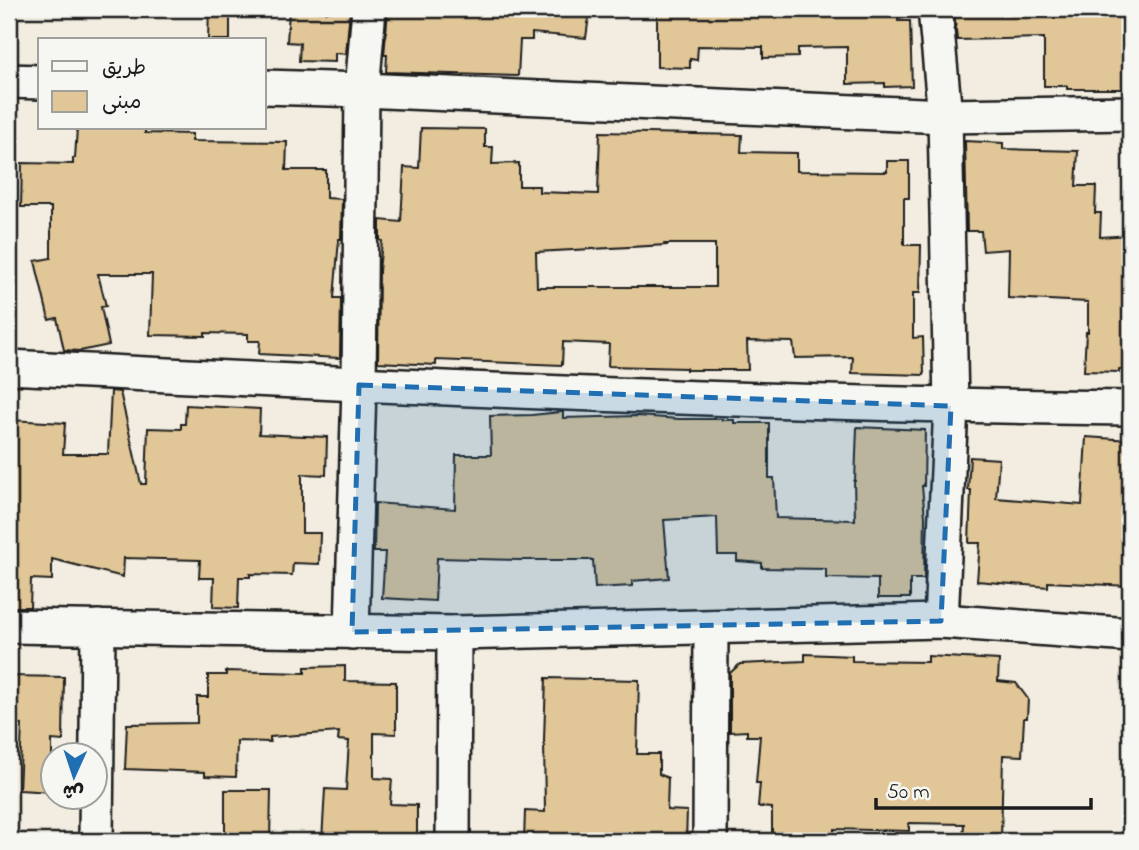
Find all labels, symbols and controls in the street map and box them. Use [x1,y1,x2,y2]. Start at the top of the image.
legend [38,38,266,130]
text: طريق [102,54,146,84]
text: مبنى [102,88,141,118]
north arrow [38,742,108,812]
scale bar [876,766,1092,810]
text: ش [62,776,84,805]
text: 50 m [887,778,930,808]

